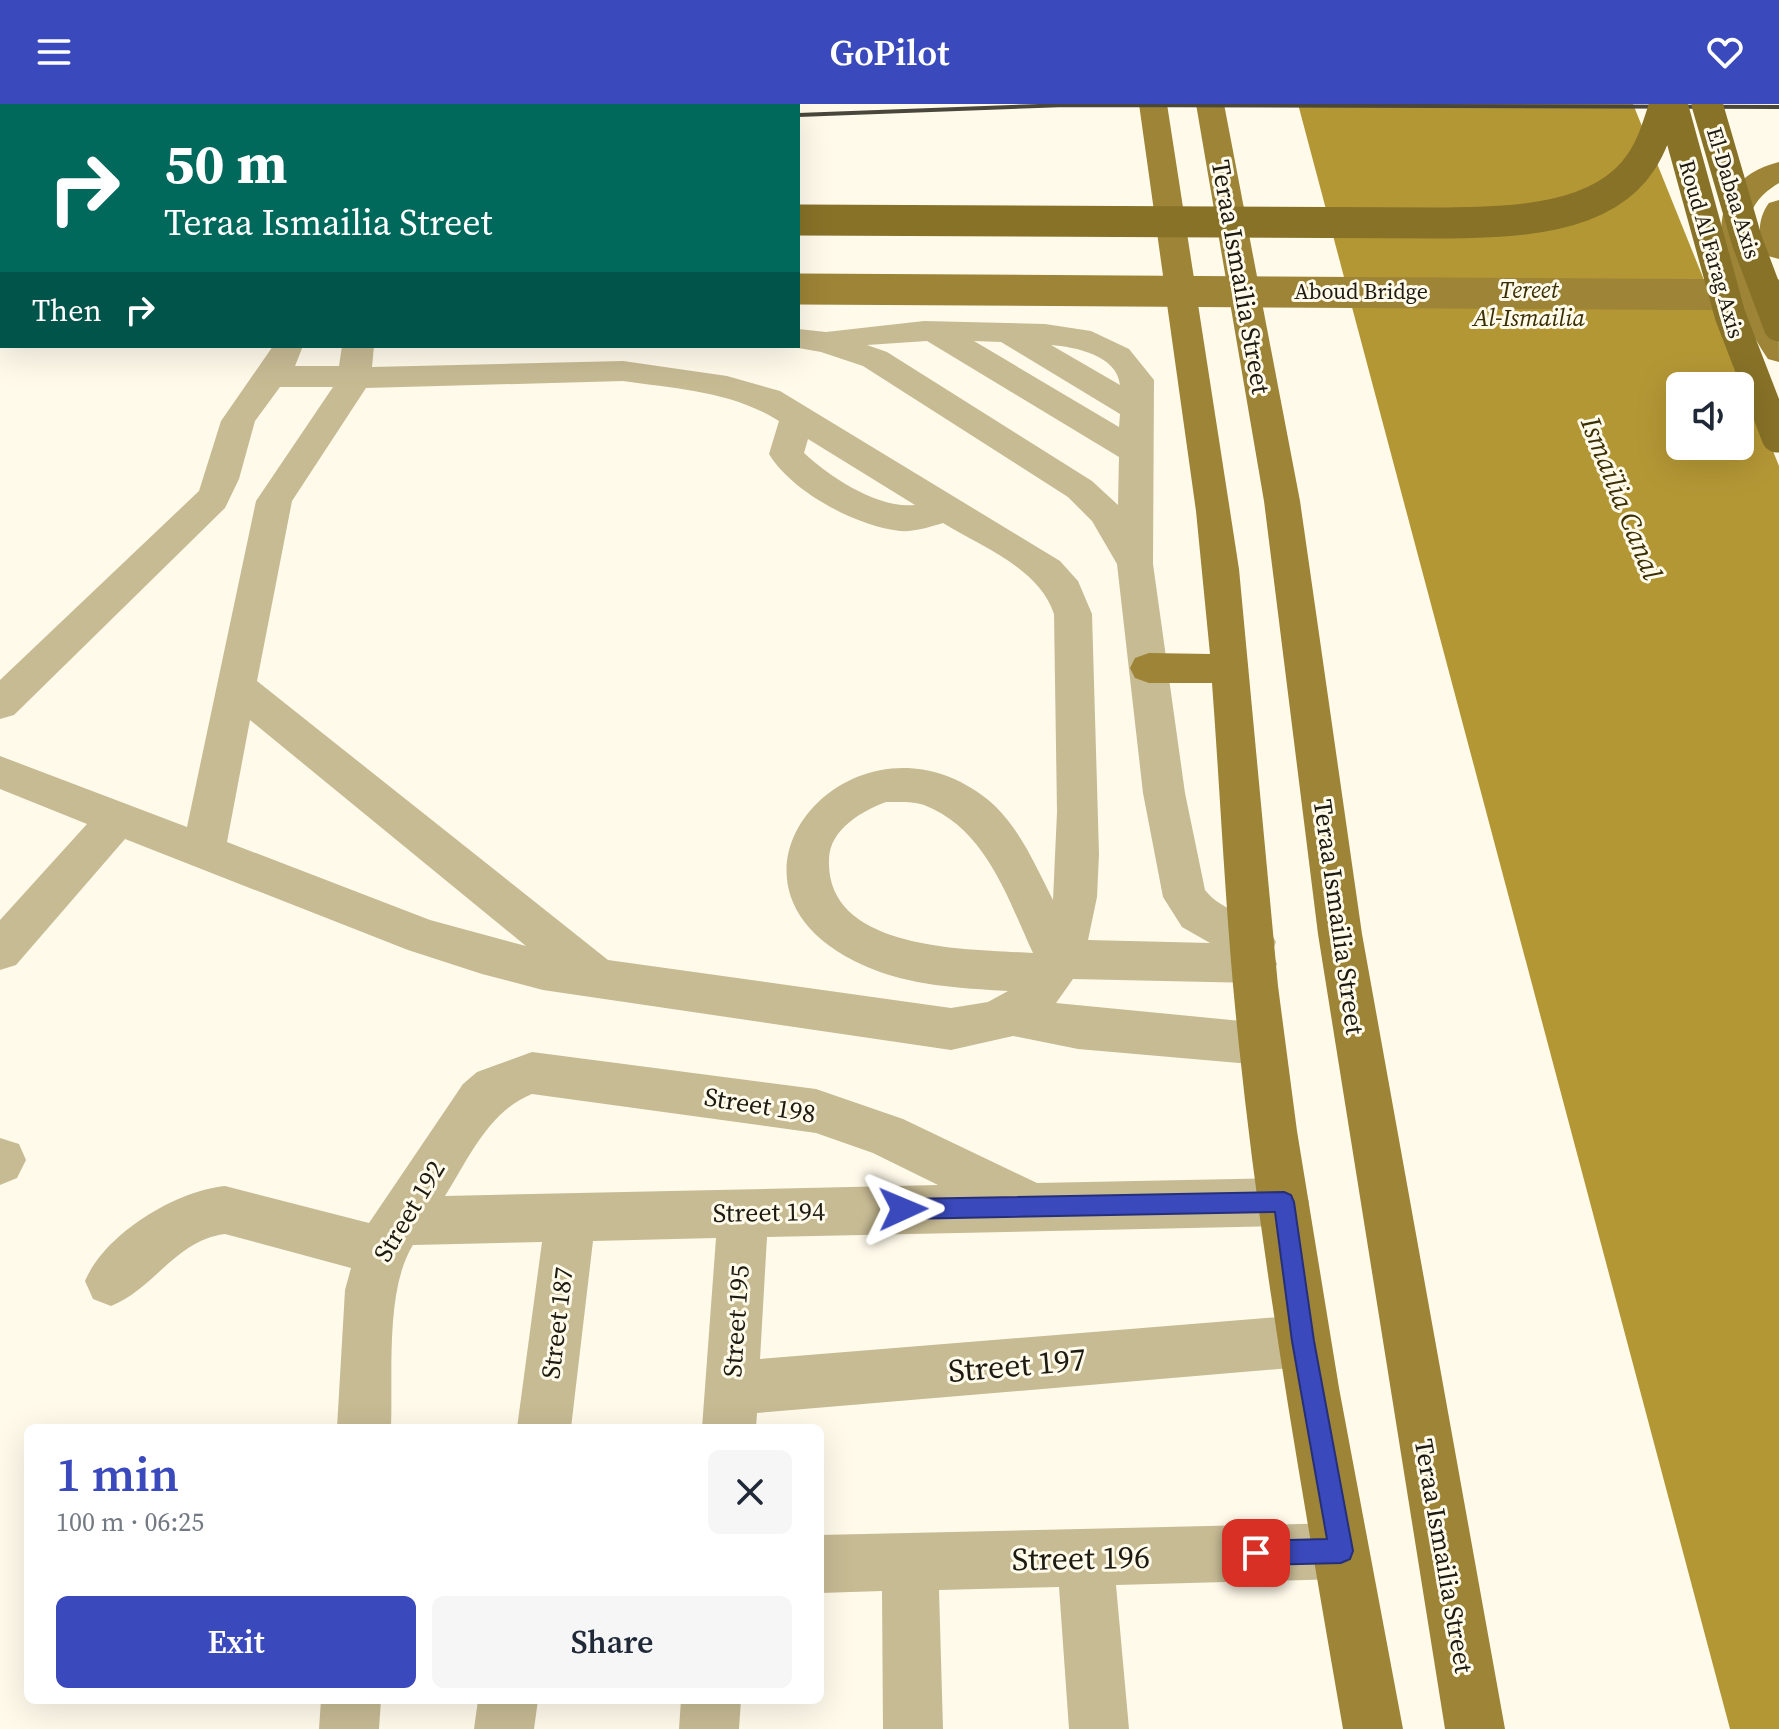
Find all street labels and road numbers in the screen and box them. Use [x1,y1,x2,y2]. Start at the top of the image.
street label: El-Dabaa Axis [1700,124,1768,262]
street label: Roud Al Farag Axis [1672,156,1752,342]
street label: Teraa Ismailia Street [1203,157,1279,397]
street label: Aboud Bridge [1294,276,1428,306]
street label: Teraa Ismailia Street [1305,797,1373,1037]
street label: Street 198 [702,1078,818,1132]
street label: Street 192 [365,1154,453,1268]
street label: Street 194 [713,1193,825,1231]
street label: Street 195 [714,1264,758,1378]
street label: Street 187 [532,1265,582,1381]
street label: Street 197 [946,1337,1088,1393]
street label: Teraa Ismailia Street [1406,1436,1482,1676]
street label: Street 196 [1012,1535,1150,1581]

